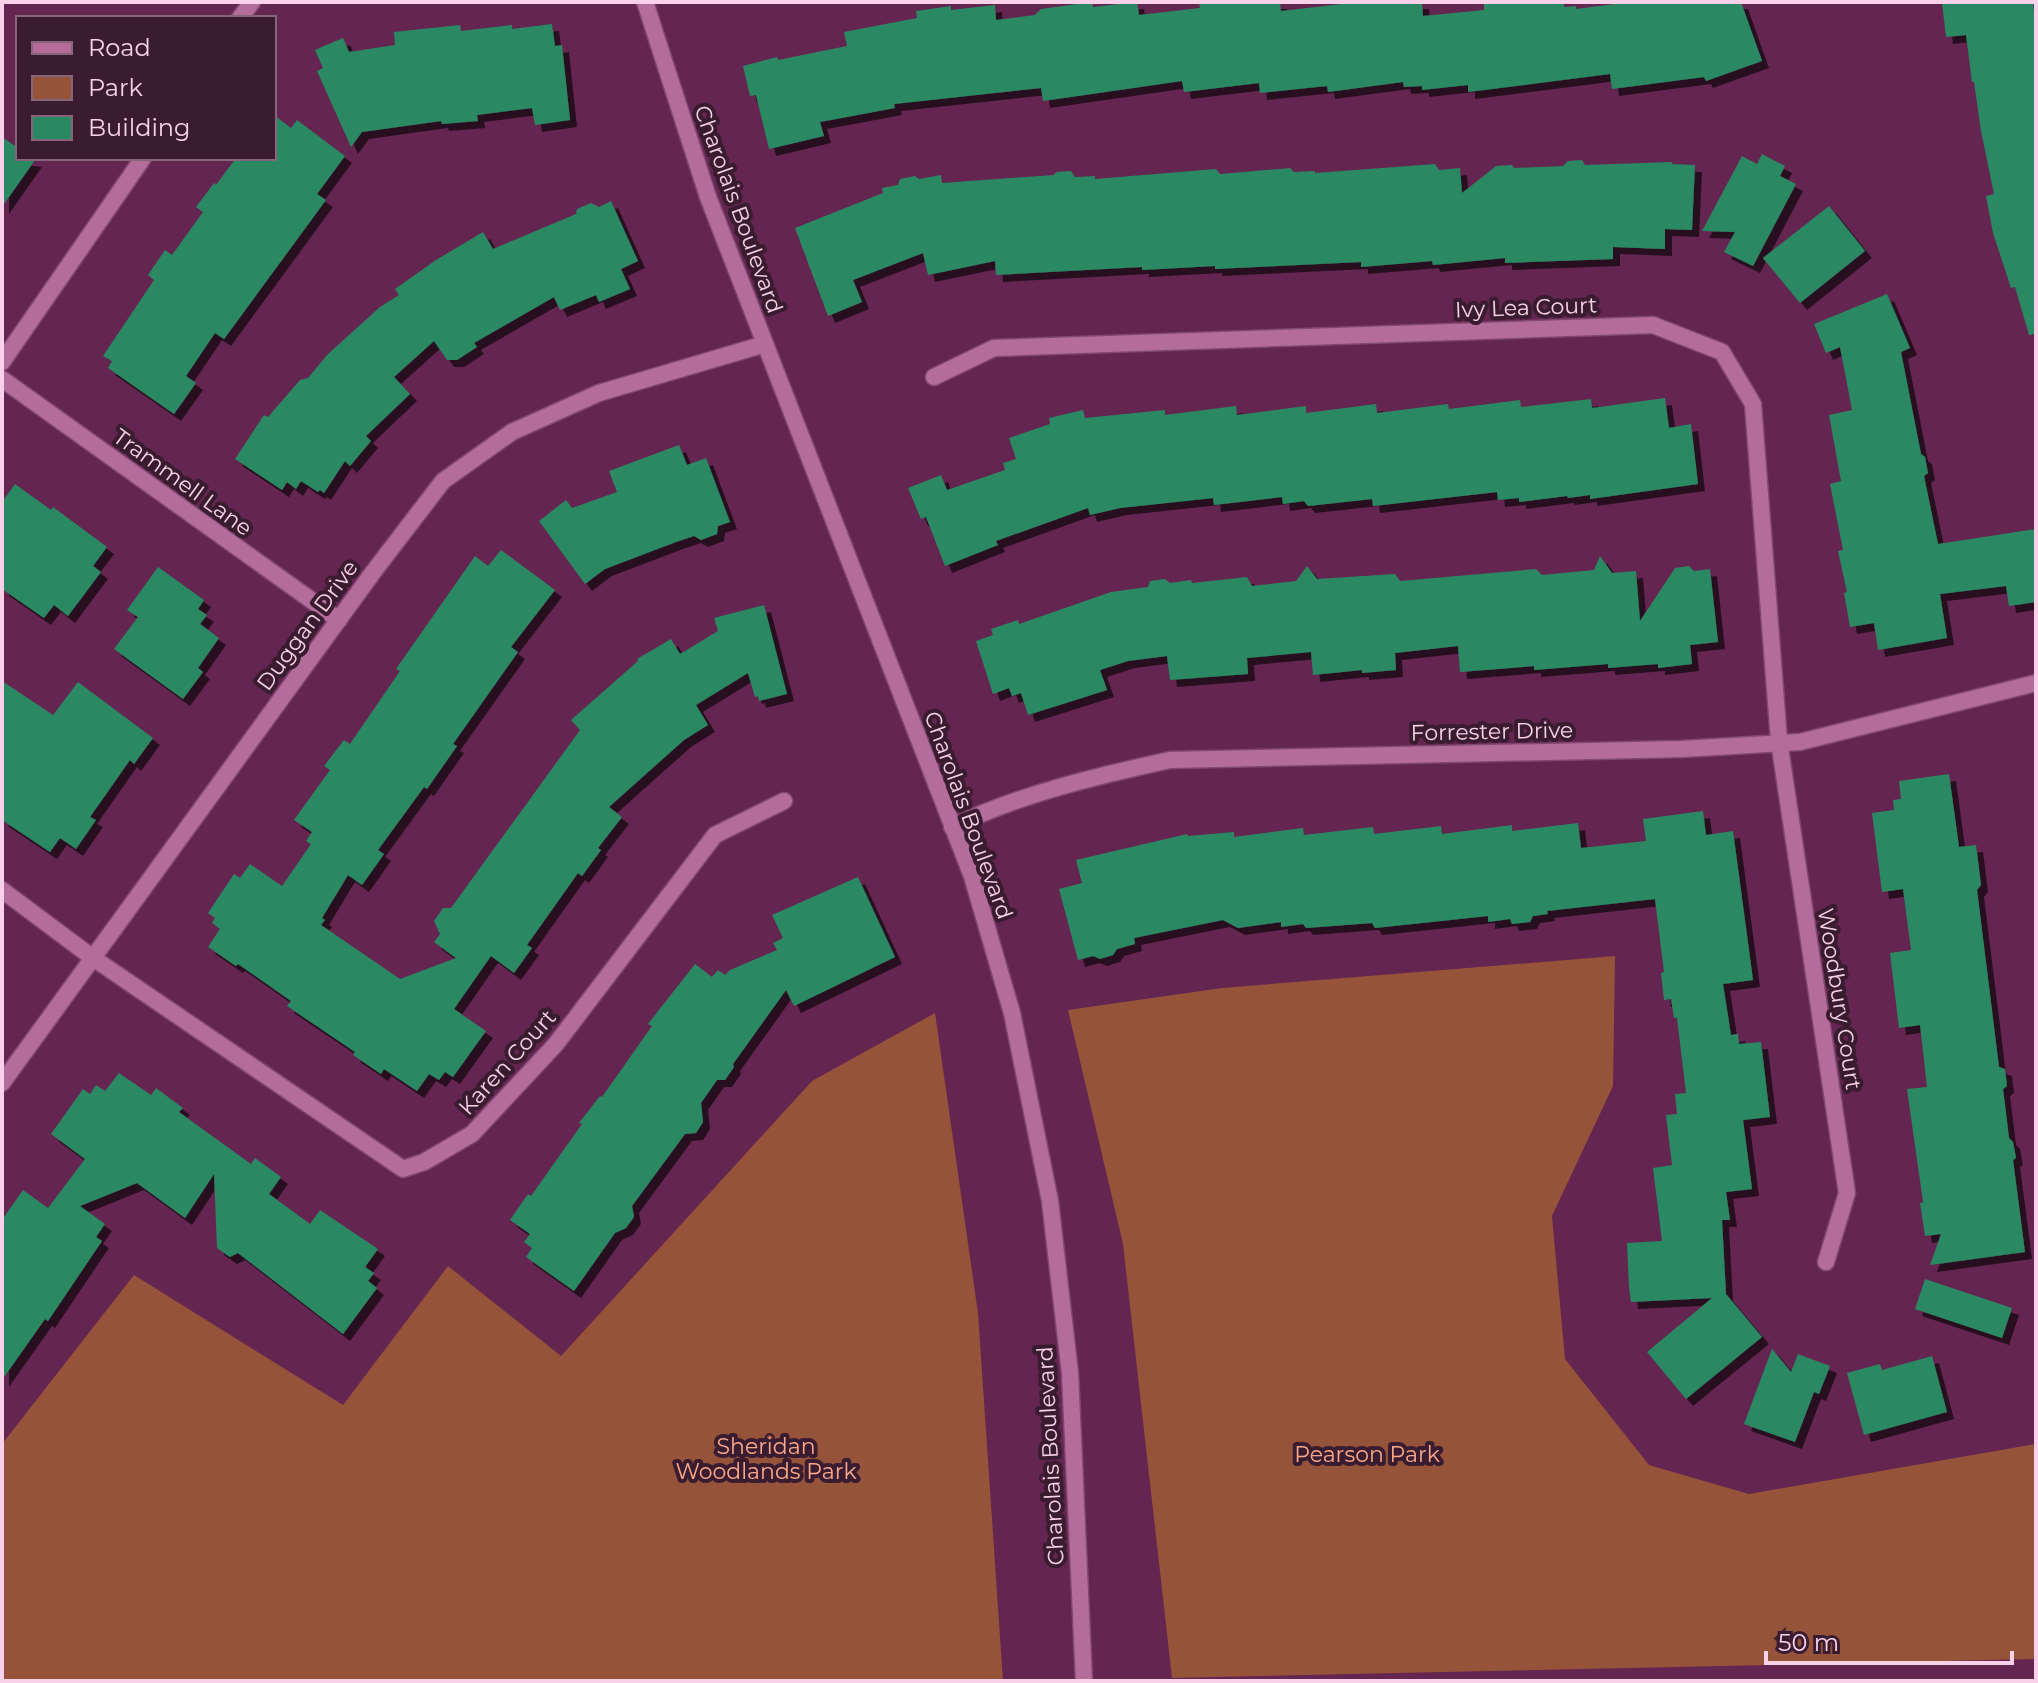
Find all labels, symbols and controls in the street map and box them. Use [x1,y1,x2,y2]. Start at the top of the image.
legend [16,16,276,160]
text: Road [88,33,151,62]
text: Park [88,73,143,102]
street label: Charolais Boulevard [688,102,789,317]
text: Building [88,113,191,142]
street label: Ivy Lea Court [1454,292,1598,323]
street label: Trammell Lane [108,423,257,542]
street label: Duggan Drive [251,555,364,696]
street label: Charolais Boulevard [918,708,1019,923]
street label: Forrester Drive [1410,717,1574,746]
street label: Woodbury Court [1812,906,1867,1092]
street label: Karen Court [453,1004,562,1121]
street label: Charolais Boulevard [1031,1346,1070,1566]
park label: Sheridan Woodlands Park [675,1433,857,1485]
park label: Pearson Park [1294,1441,1441,1468]
scale bar [1766,1615,2012,1665]
text: 50 m [1778,1628,1839,1657]

